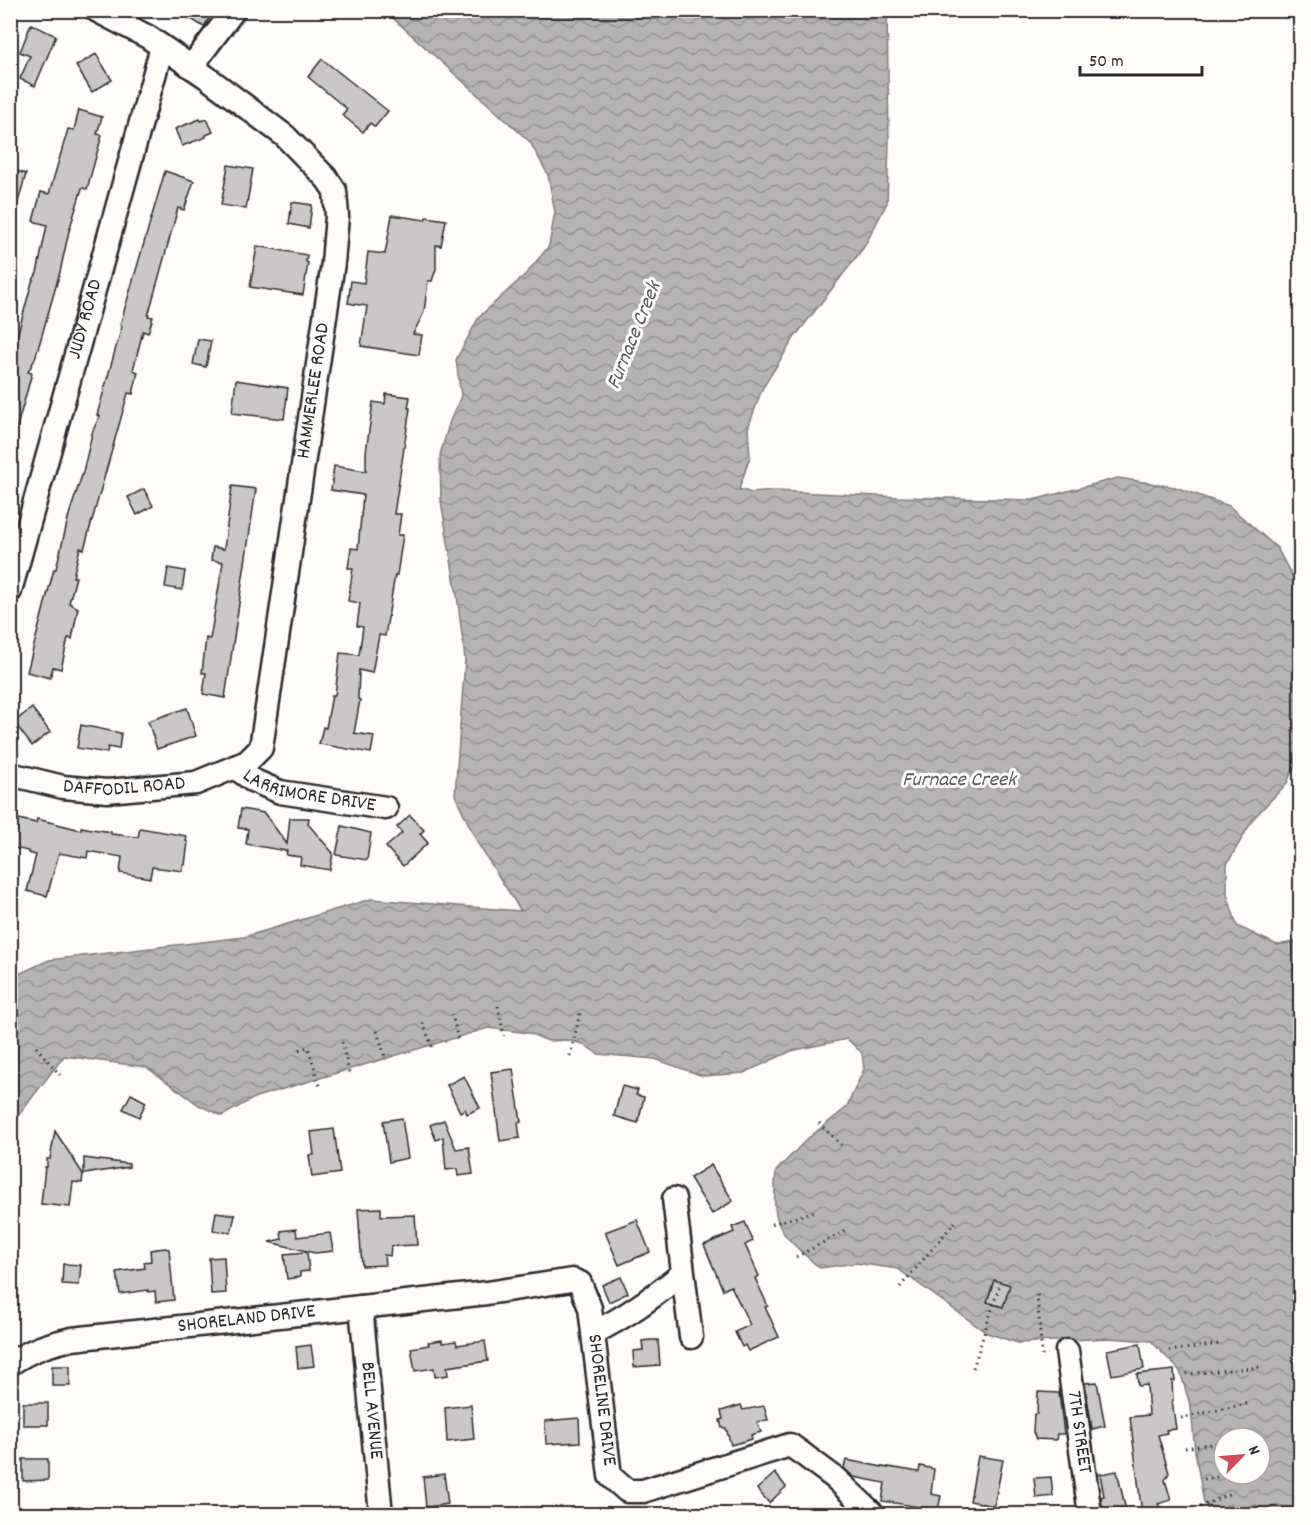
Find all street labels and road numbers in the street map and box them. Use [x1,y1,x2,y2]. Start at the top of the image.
street label: JUDY ROAD [61,276,110,362]
street label: HAMMERLEE ROAD [290,321,338,461]
street label: LARRIMORE DRIVE [236,763,377,820]
street label: DAFFODIL ROAD [62,770,186,805]
street label: SHORELAND DRIVE [176,1298,317,1341]
street label: SHORELINE DRIVE [579,1333,623,1467]
street label: BELL AVENUE [352,1360,390,1461]
street label: 7TH STREET [1059,1389,1098,1475]

